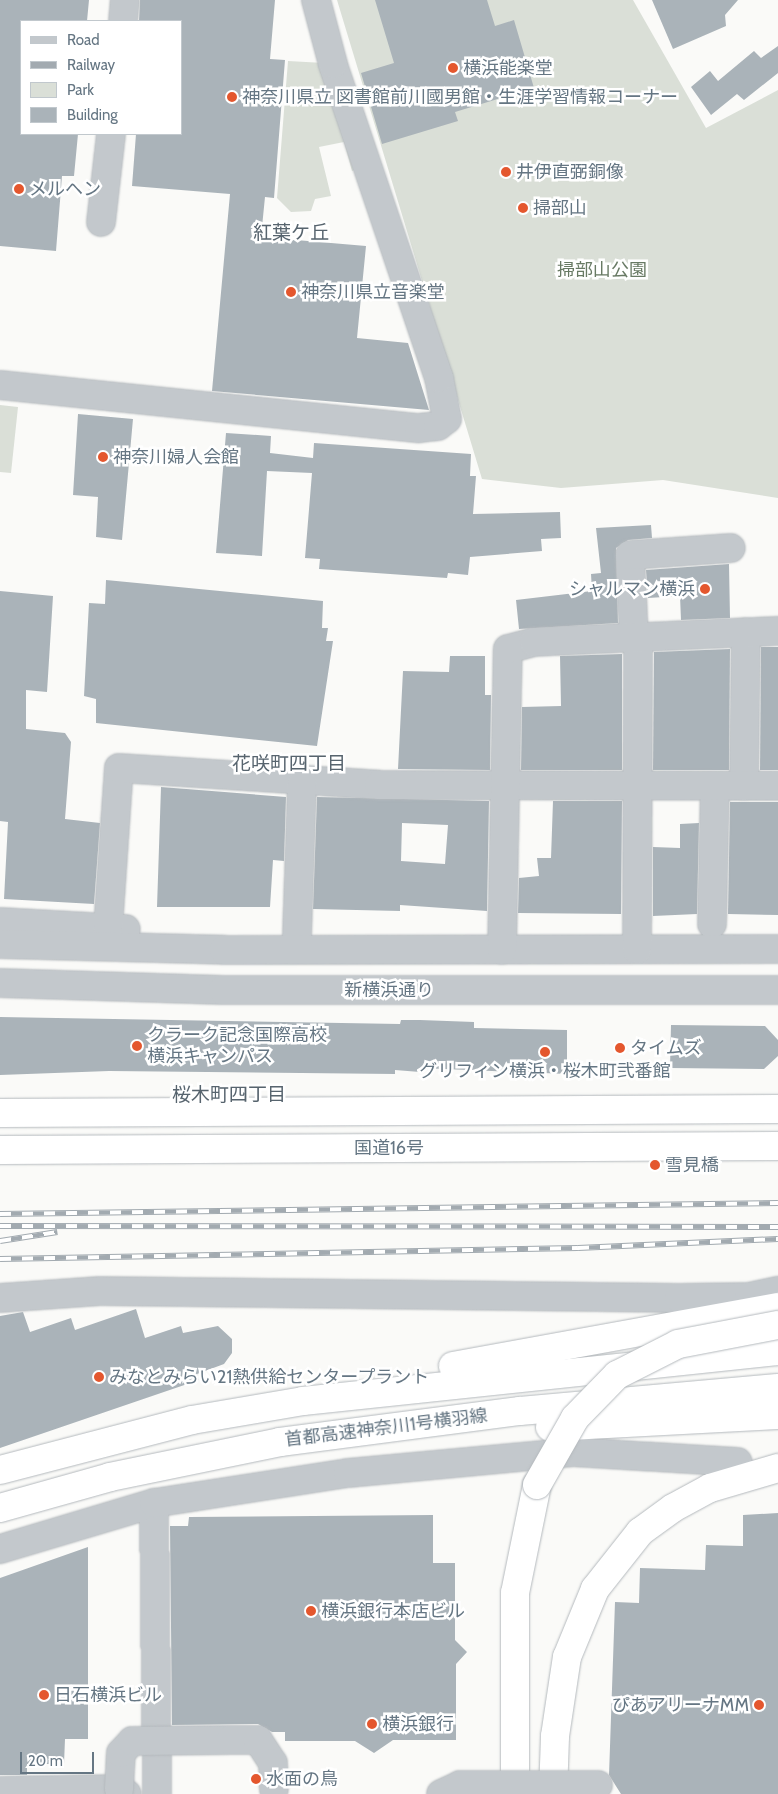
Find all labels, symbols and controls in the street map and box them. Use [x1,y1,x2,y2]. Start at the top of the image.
legend [20,20,182,135]
text: Road [67,31,100,49]
text: Railway [67,56,115,74]
place label: 横浜能楽堂 [463,57,553,79]
marker: 横浜能楽堂 [447,62,459,74]
text: Park [67,81,94,99]
place label: 神奈川県立 図書館前川國男館・生涯学習情報コーナー [242,86,678,108]
marker: 神奈川県立 図書館前川國男館・生涯学習情報コーナー [226,91,238,103]
text: Building [67,106,118,124]
place label: 井伊直弼銅像 [516,161,624,183]
marker: 井伊直弼銅像 [500,166,512,178]
place label: メルヘン [29,178,101,200]
marker: メルヘン [13,183,25,195]
place label: 掃部山 [533,197,587,219]
marker: 掃部山 [517,202,529,214]
district label: 紅葉ケ丘 [253,222,329,244]
park label: 掃部山公園 [557,259,647,281]
place label: 神奈川県立音楽堂 [301,281,445,303]
marker: 神奈川県立音楽堂 [285,286,297,298]
place label: 神奈川婦人会館 [113,446,239,468]
marker: 神奈川婦人会館 [97,451,109,463]
place label: シャルマン横浜 [569,578,695,600]
marker: シャルマン横浜 [699,583,711,595]
district label: 花咲町四丁目 [232,753,346,775]
street label: 新横浜通り [344,979,434,1001]
place label: クラーク記念国際高校 横浜キャンパス [147,1025,327,1068]
place label: タイムズ [630,1037,702,1059]
marker: クラーク記念国際高校 横浜キャンパス [131,1040,143,1052]
marker: タイムズ [614,1042,626,1054]
marker: グリフィン横浜・桜木町弐番館 [539,1046,551,1058]
place label: グリフィン横浜・桜木町弐番館 [419,1060,671,1082]
district label: 桜木町四丁目 [172,1084,286,1106]
street label: 国道16号 [354,1137,424,1159]
place label: 雪見橋 [665,1154,719,1176]
marker: 雪見橋 [649,1159,661,1171]
place label: みなとみらい21熱供給センタープラント [109,1366,430,1388]
marker: みなとみらい21熱供給センタープラント [93,1371,105,1383]
street label: 首都高速神奈川1号横羽線 [284,1405,488,1451]
place label: 横浜銀行本店ビル [321,1600,465,1622]
marker: 横浜銀行本店ビル [305,1605,317,1617]
place label: 日石横浜ビル [54,1684,162,1706]
marker: 日石横浜ビル [38,1689,50,1701]
place label: ぴあアリーナMM [612,1694,749,1716]
marker: ぴあアリーナMM [753,1699,765,1711]
place label: 横浜銀行 [382,1713,454,1735]
marker: 横浜銀行 [366,1718,378,1730]
scale bar [22,1742,96,1774]
text: 20 m [28,1752,63,1770]
place label: 水面の鳥 [266,1768,338,1790]
marker: 水面の鳥 [250,1773,262,1785]

